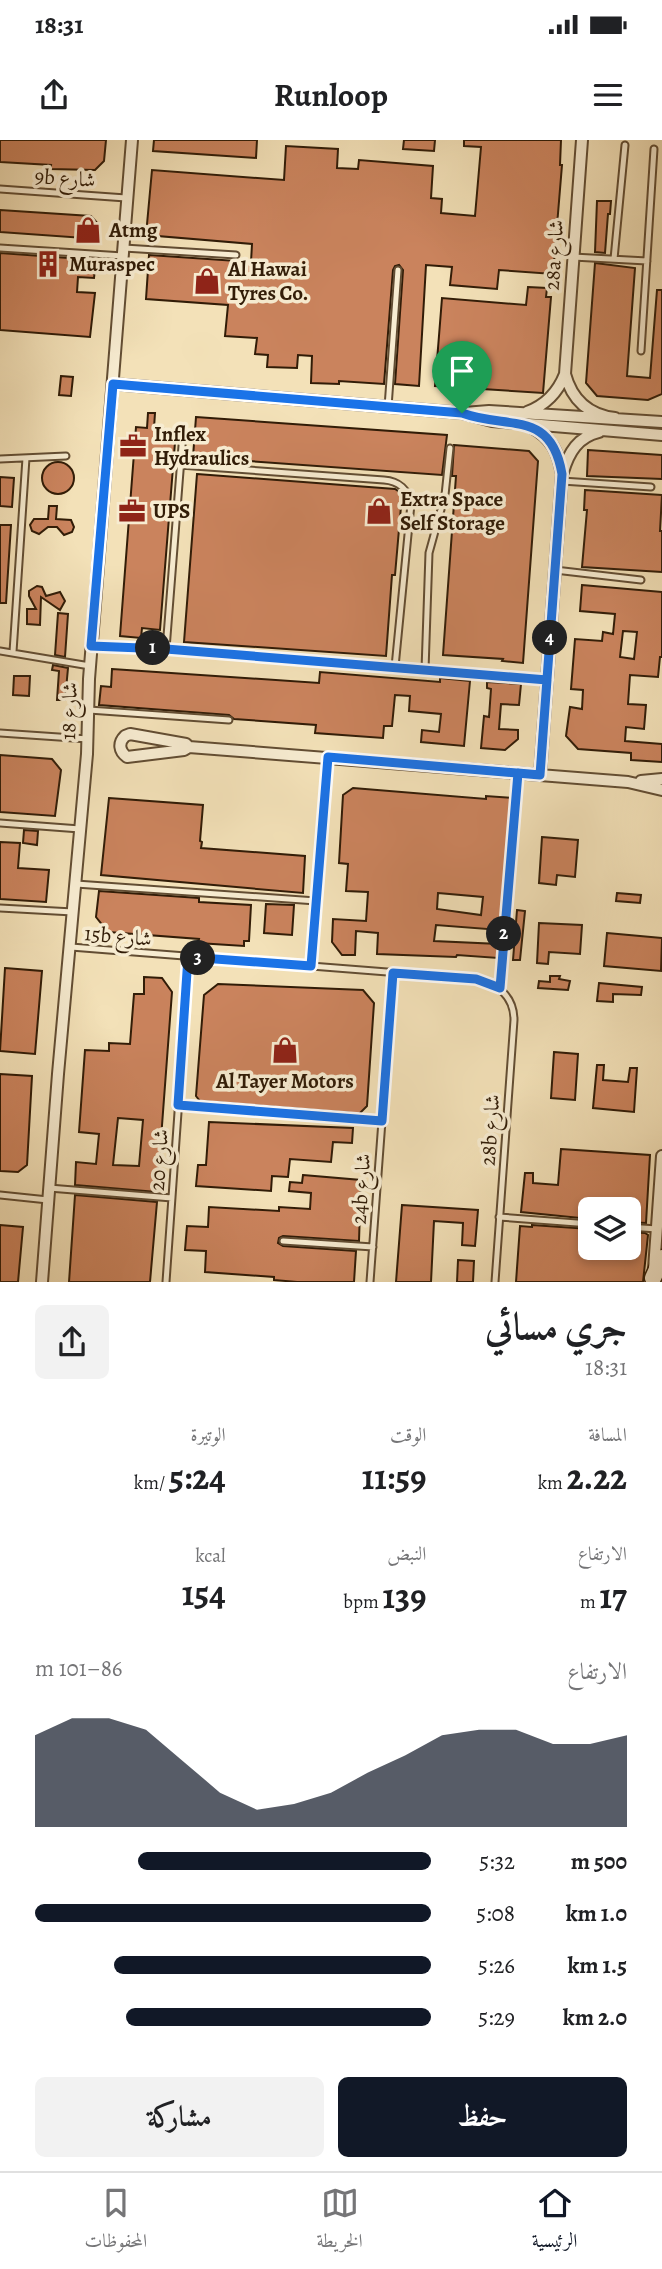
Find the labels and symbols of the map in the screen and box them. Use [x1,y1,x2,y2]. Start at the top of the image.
street label: 9b شارع [33,162,96,198]
shop icon: Atmg [73,215,103,245]
place label: Atmg [108,216,158,244]
street label: 28a شارع [538,219,574,291]
building icon: Muraspec [33,249,63,279]
place label: Muraspec [69,250,155,278]
place label: Al Hawai Tyres Co. [227,255,308,307]
shop icon: Al Hawai Tyres Co. [192,266,222,296]
pin [432,341,492,413]
place label: Inflex Hydraulics [154,420,249,472]
office icon: Inflex Hydraulics [118,431,148,461]
place label: Extra Space Self Storage [400,485,505,537]
office icon: UPS [117,496,147,526]
shop icon: Extra Space Self Storage [364,496,394,526]
place label: UPS [153,497,190,525]
pin: 4 [532,620,568,656]
pin: 1 [136,630,170,666]
street label: شارع 18 [54,682,88,741]
pin: 2 [486,916,522,952]
street label: 15b شارع [83,919,153,957]
pin: 3 [180,940,216,976]
shop icon: Al Tayer Motors [270,1035,300,1065]
place label: Al Tayer Motors [215,1067,354,1095]
street label: 28b شارع [474,1093,510,1167]
street label: شارع 20 [143,1128,179,1192]
street label: 24b شارع [345,1153,381,1226]

